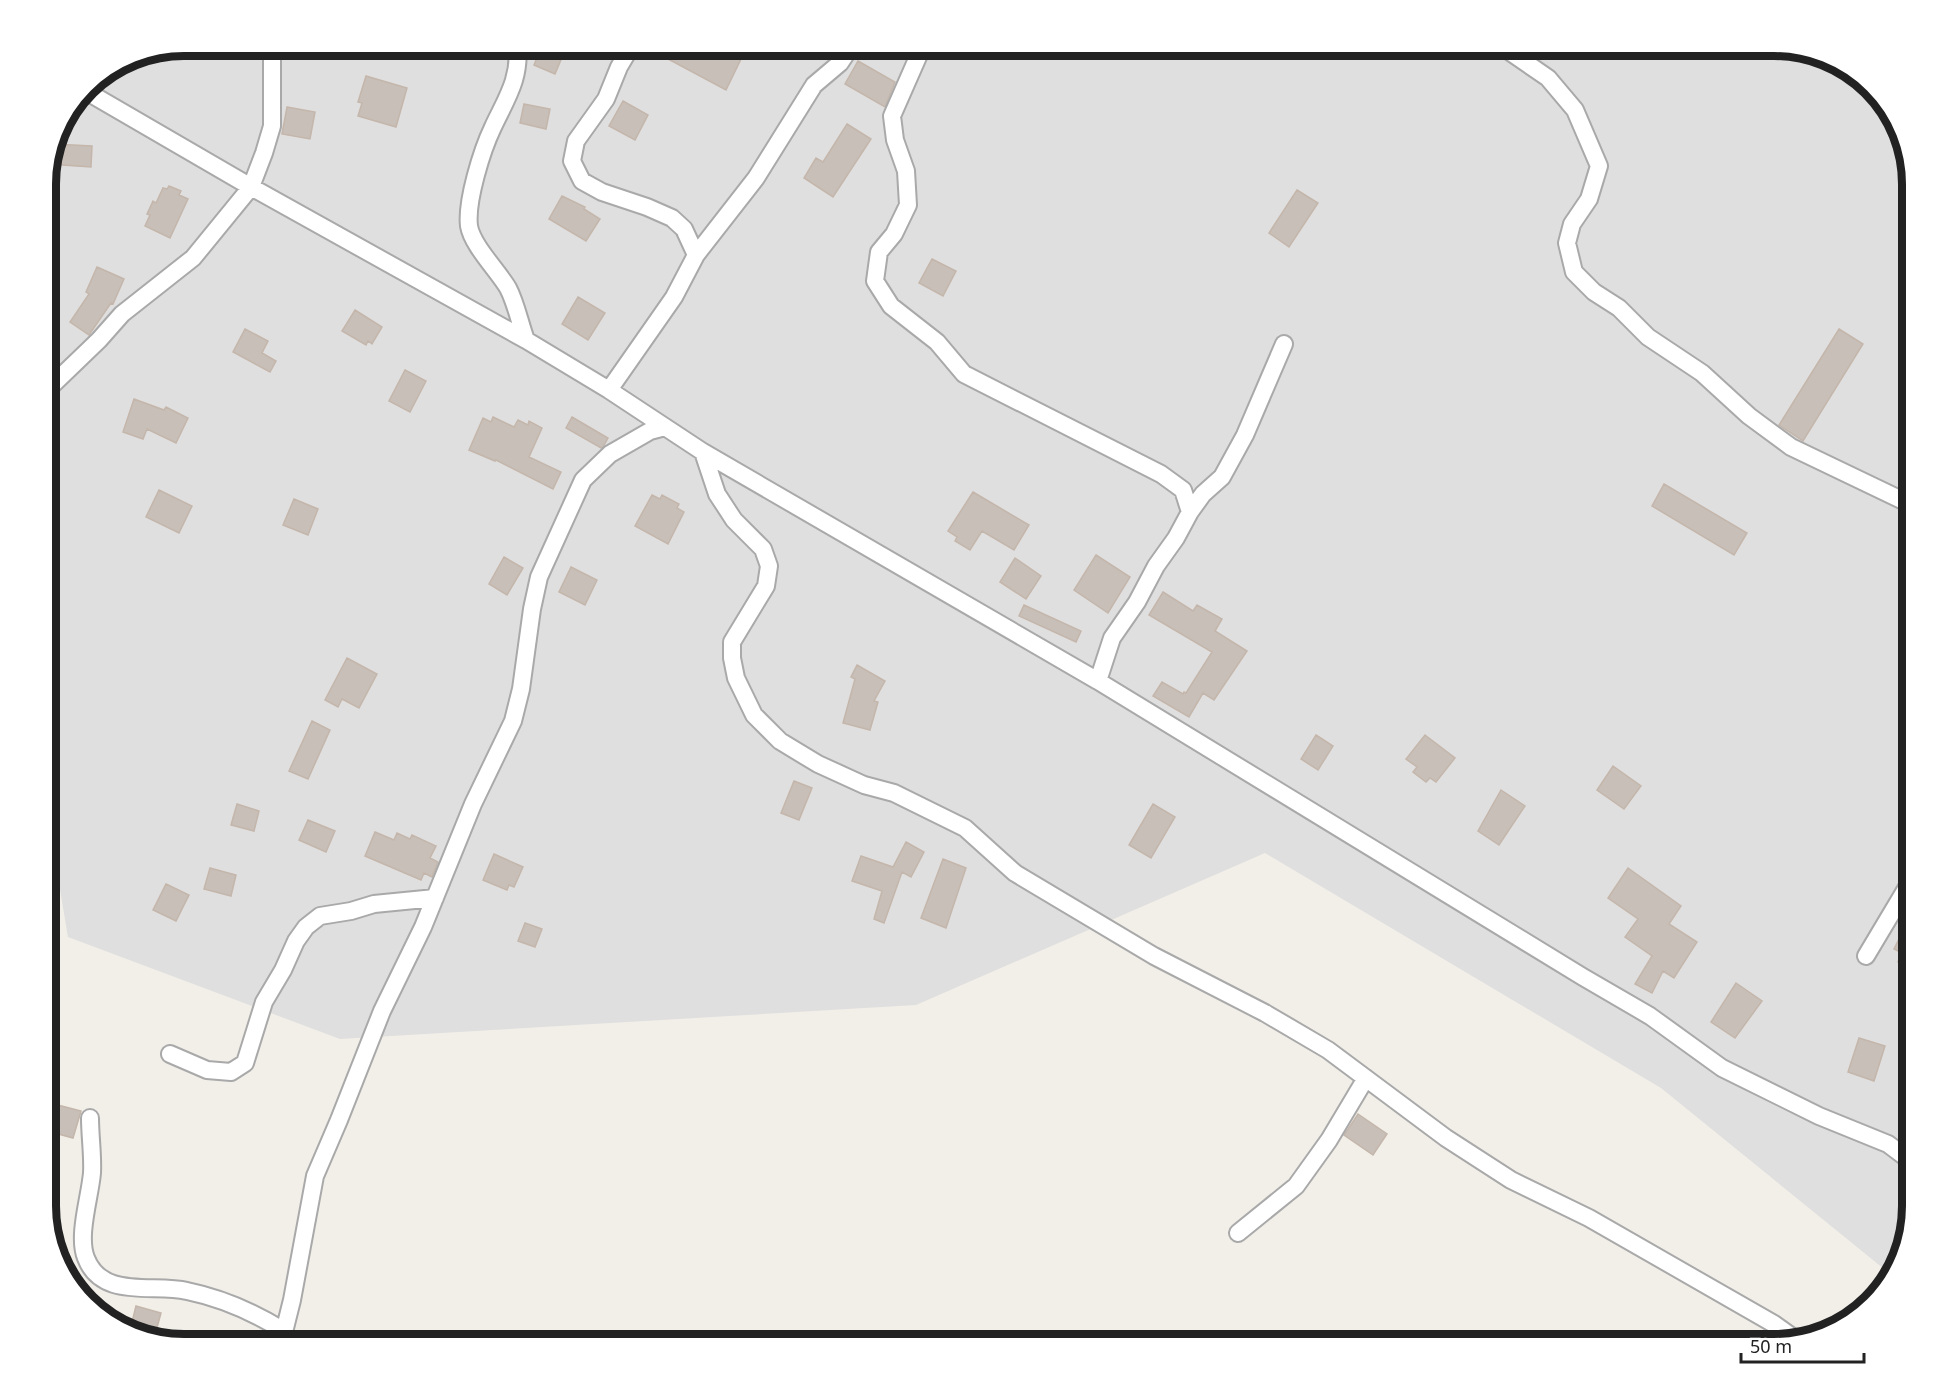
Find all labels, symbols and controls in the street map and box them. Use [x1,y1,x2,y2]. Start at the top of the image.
scale bar [1741,1326,1864,1364]
text: 50 m [1750,1334,1792,1358]

